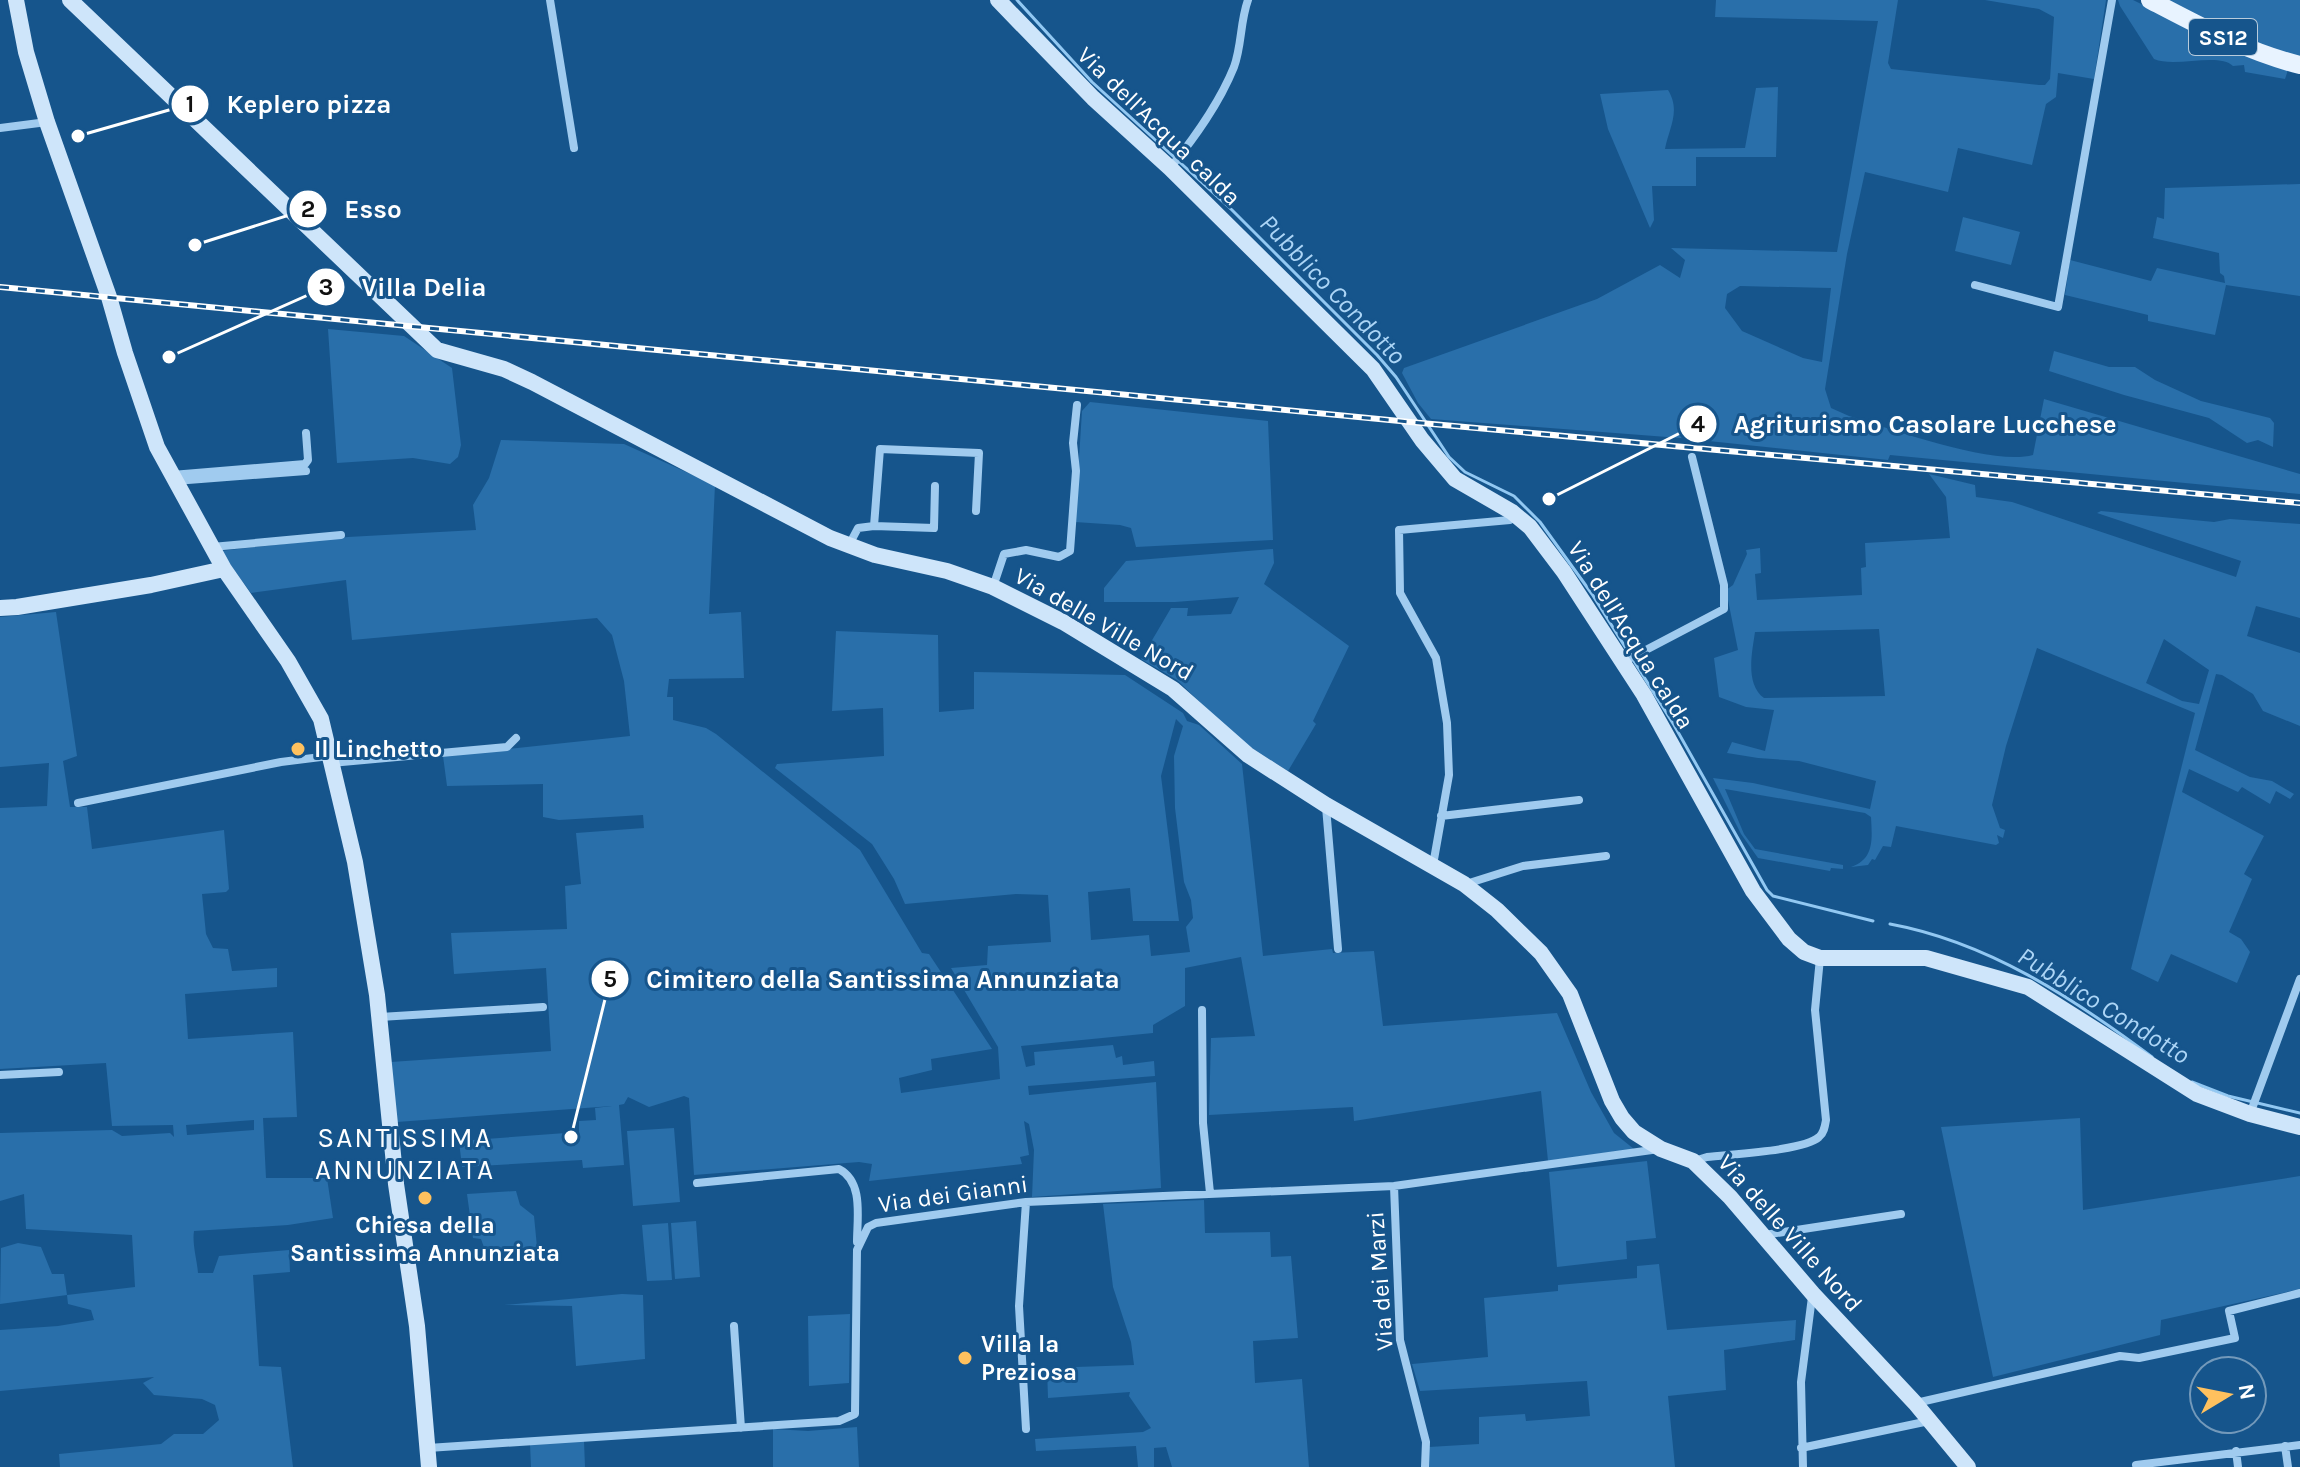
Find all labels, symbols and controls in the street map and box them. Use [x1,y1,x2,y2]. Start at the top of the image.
road number: SS12 [2189,19,2257,55]
street label: Via dell'Acqua calda [1072,41,1246,211]
callout: Keplero pizza [170,79,408,129]
text: Keplero pizza [226,89,392,120]
text: 1 [186,90,194,118]
callout: Esso [288,184,417,234]
text: Esso [344,194,402,225]
text: 2 [301,195,315,223]
water label: Pubblico Condotto [1253,208,1412,371]
callout: Villa Delia [306,262,503,312]
text: Villa Delia [361,272,487,303]
text: 3 [319,273,333,301]
callout: Agriturismo Casolare Lucchese [1678,399,2133,449]
text: Agriturismo Casolare Lucchese [1733,409,2117,440]
text: 4 [1691,410,1705,438]
street label: Via dell'Acqua calda [1562,536,1700,734]
street label: Via delle Ville Nord [1009,561,1199,687]
place label: Il Linchetto [314,735,442,763]
marker: Il Linchetto [289,740,307,758]
water label: Pubblico Condotto [2012,940,2196,1071]
callout: Cimitero della Santissima Annunziata [590,954,1136,1004]
text: Cimitero della Santissima Annunziata [646,964,1120,995]
text: 5 [603,965,617,993]
district label: SANTISSIMA ANNUNZIATA [315,1121,495,1186]
street label: Via delle Ville Nord [1712,1149,1868,1317]
street label: Via dei Gianni [876,1170,1030,1218]
marker: Chiesa della Santissima Annunziata [416,1189,434,1207]
street label: Via dei Marzi [1361,1210,1399,1352]
place label: Chiesa della Santissima Annunziata [290,1211,560,1267]
place label: Villa la Preziosa [981,1330,1077,1386]
marker: Villa la Preziosa [956,1349,974,1367]
north arrow [2188,1355,2268,1435]
text: N [2233,1382,2261,1402]

